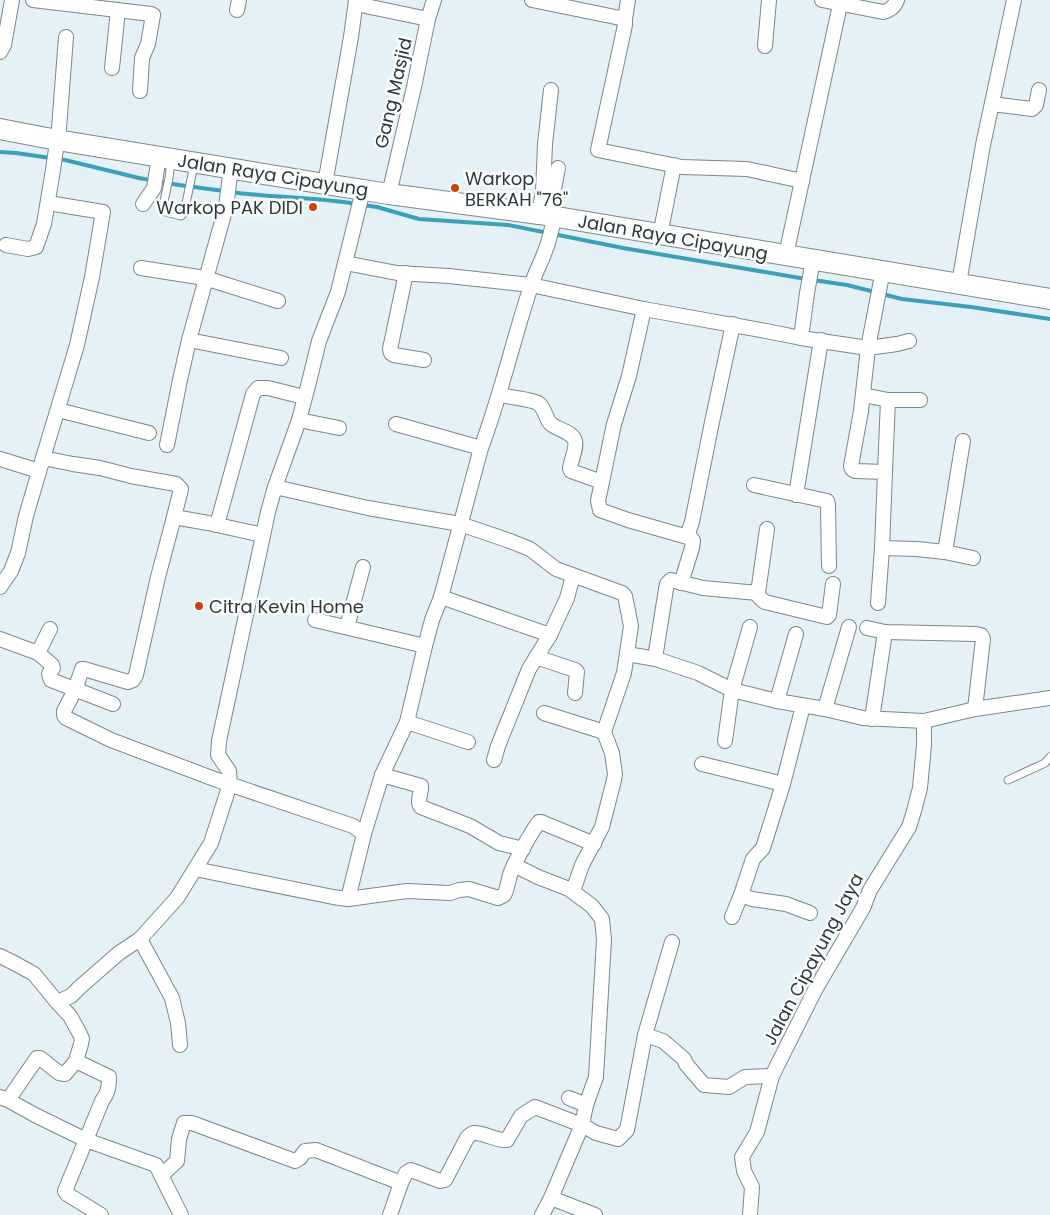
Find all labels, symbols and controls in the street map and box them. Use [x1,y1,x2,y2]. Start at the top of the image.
street label: Gang Masjid [368,35,418,151]
street label: Jalan Raya Cipayung [176,148,370,202]
place label: Warkop BERKAH "76" [465,166,568,212]
marker: Warkop BERKAH "76" [449,182,461,194]
place label: Warkop PAK DIDI [156,195,303,220]
marker: Warkop PAK DIDI [307,201,319,213]
street label: Jalan Raya Cipayung [576,208,770,266]
place label: Citra Kevin Home [209,594,364,619]
marker: Citra Kevin Home [193,600,205,612]
street label: Jalan Cipayung Jaya [757,869,869,1049]

